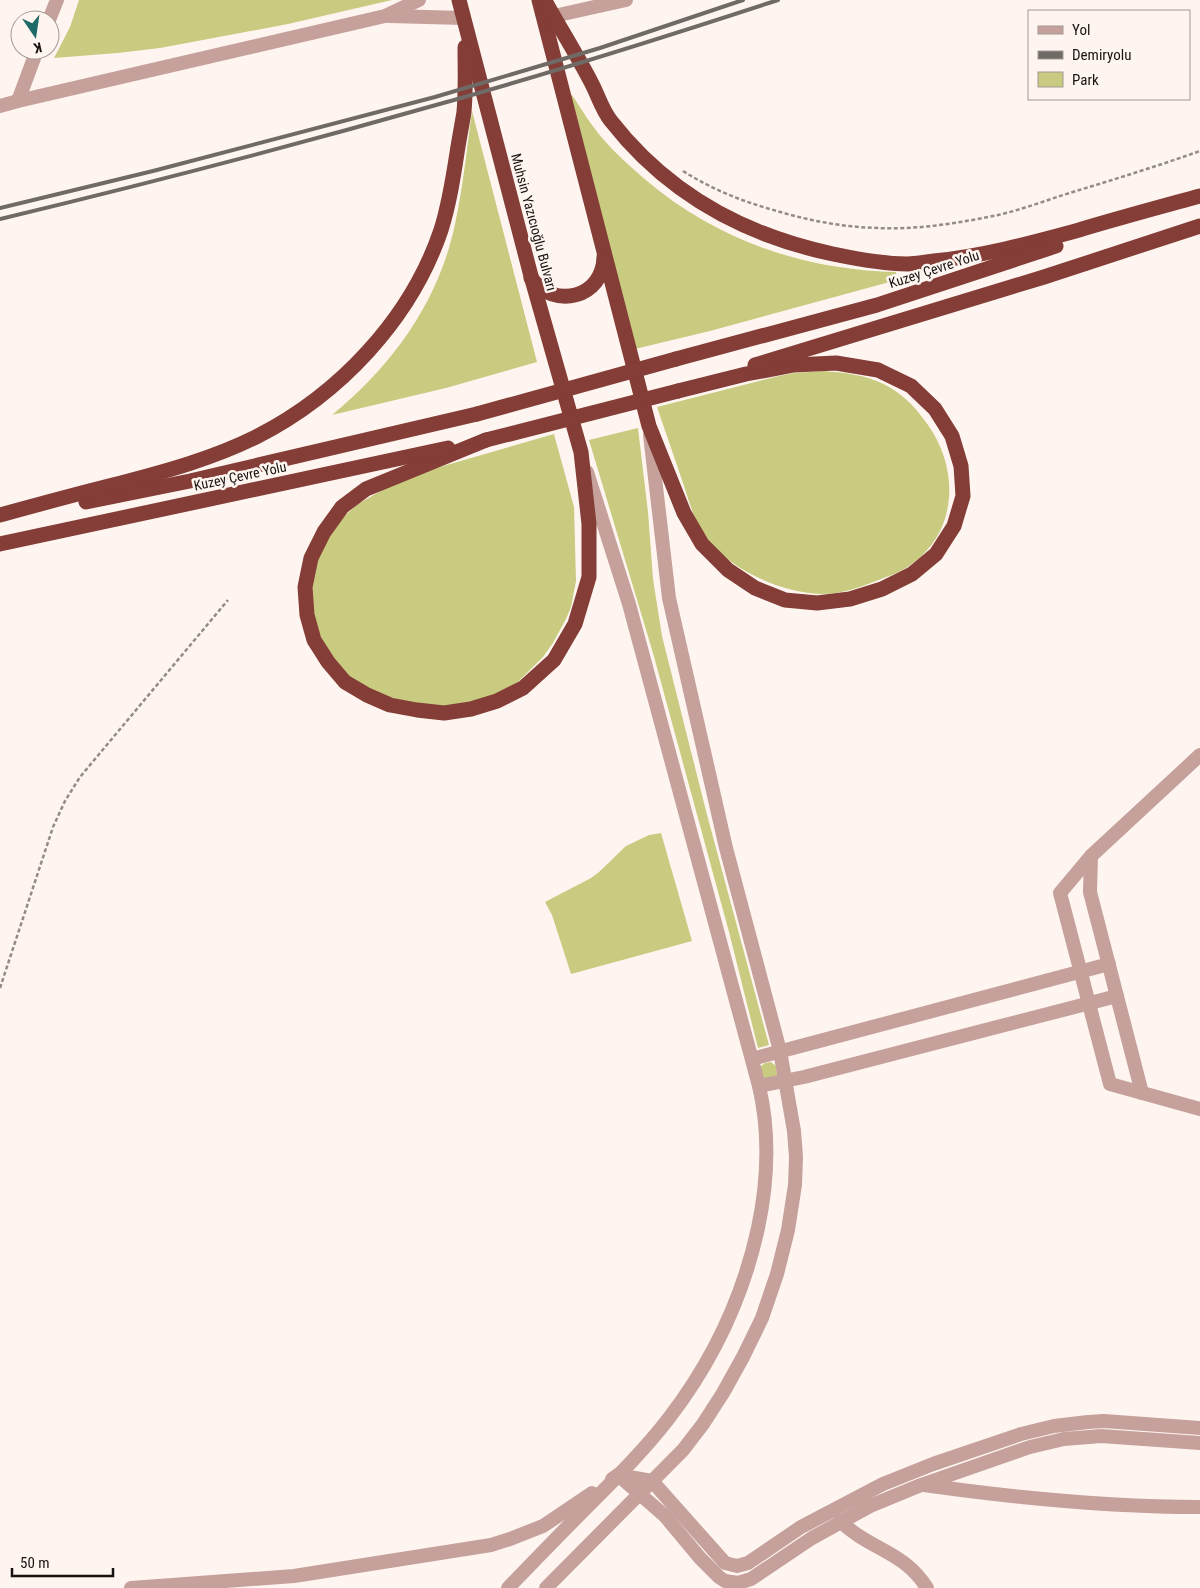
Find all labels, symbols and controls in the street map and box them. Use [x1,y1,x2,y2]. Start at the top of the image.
north arrow [10,10,60,60]
legend [1028,10,1190,100]
text: Yol [1072,21,1090,39]
text: K [32,39,43,56]
text: Demiryolu [1072,46,1131,64]
text: Park [1072,71,1099,89]
street label: Muhsin Yazıcıoğlu Bulvarı [508,152,560,292]
street label: Kuzey Çevre Yolu [887,247,981,291]
street label: Kuzey Çevre Yolu [192,458,288,494]
scale bar [12,1546,114,1578]
text: 50 m [20,1554,50,1572]

